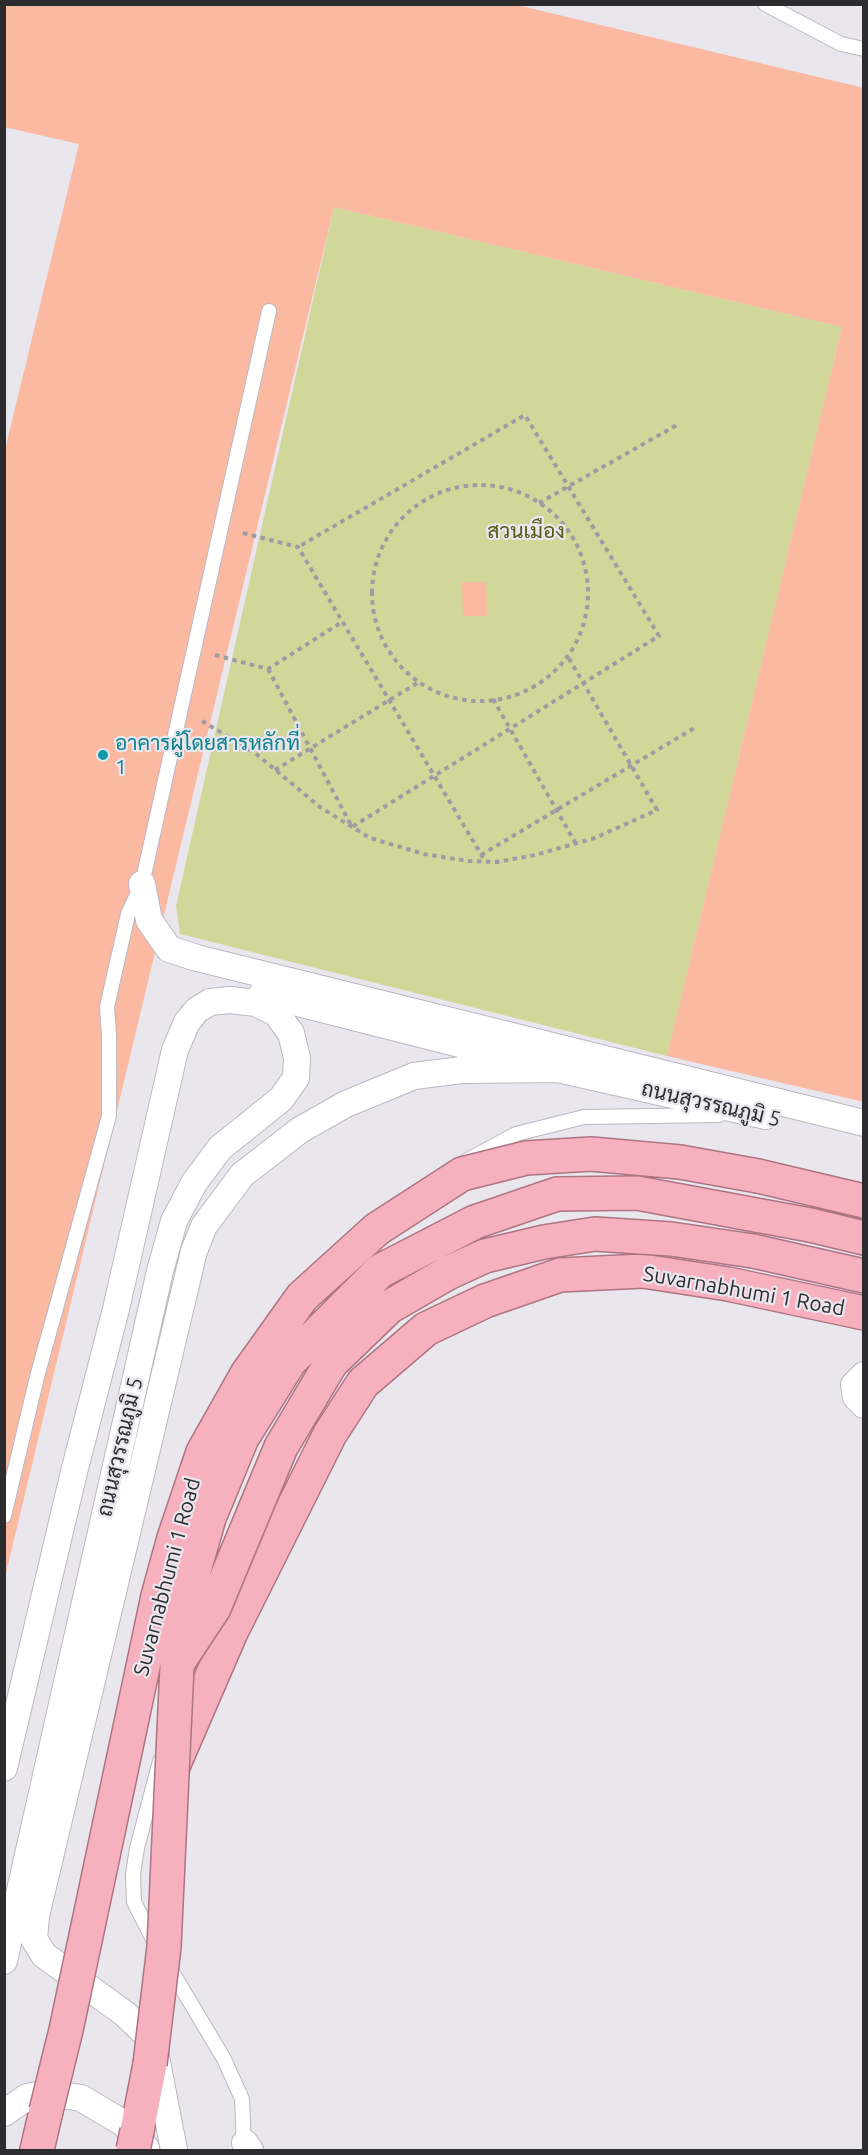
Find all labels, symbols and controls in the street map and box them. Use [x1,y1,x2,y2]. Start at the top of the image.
park label: สวนเมือง [487,518,565,544]
place label: อาคารผู้โดยสารหลักที่ 1 [115,730,300,780]
marker: อาคารผู้โดยสารหลักที่ 1 [96,748,110,762]
street label: ถนนสุวรรณภูมิ 5 [639,1076,783,1132]
street label: Suvarnabhumi 1 Road [641,1261,847,1321]
street label: ถนนสุวรรณภูมิ 5 [92,1375,148,1519]
street label: Suvarnabhumi 1 Road [128,1475,206,1679]

